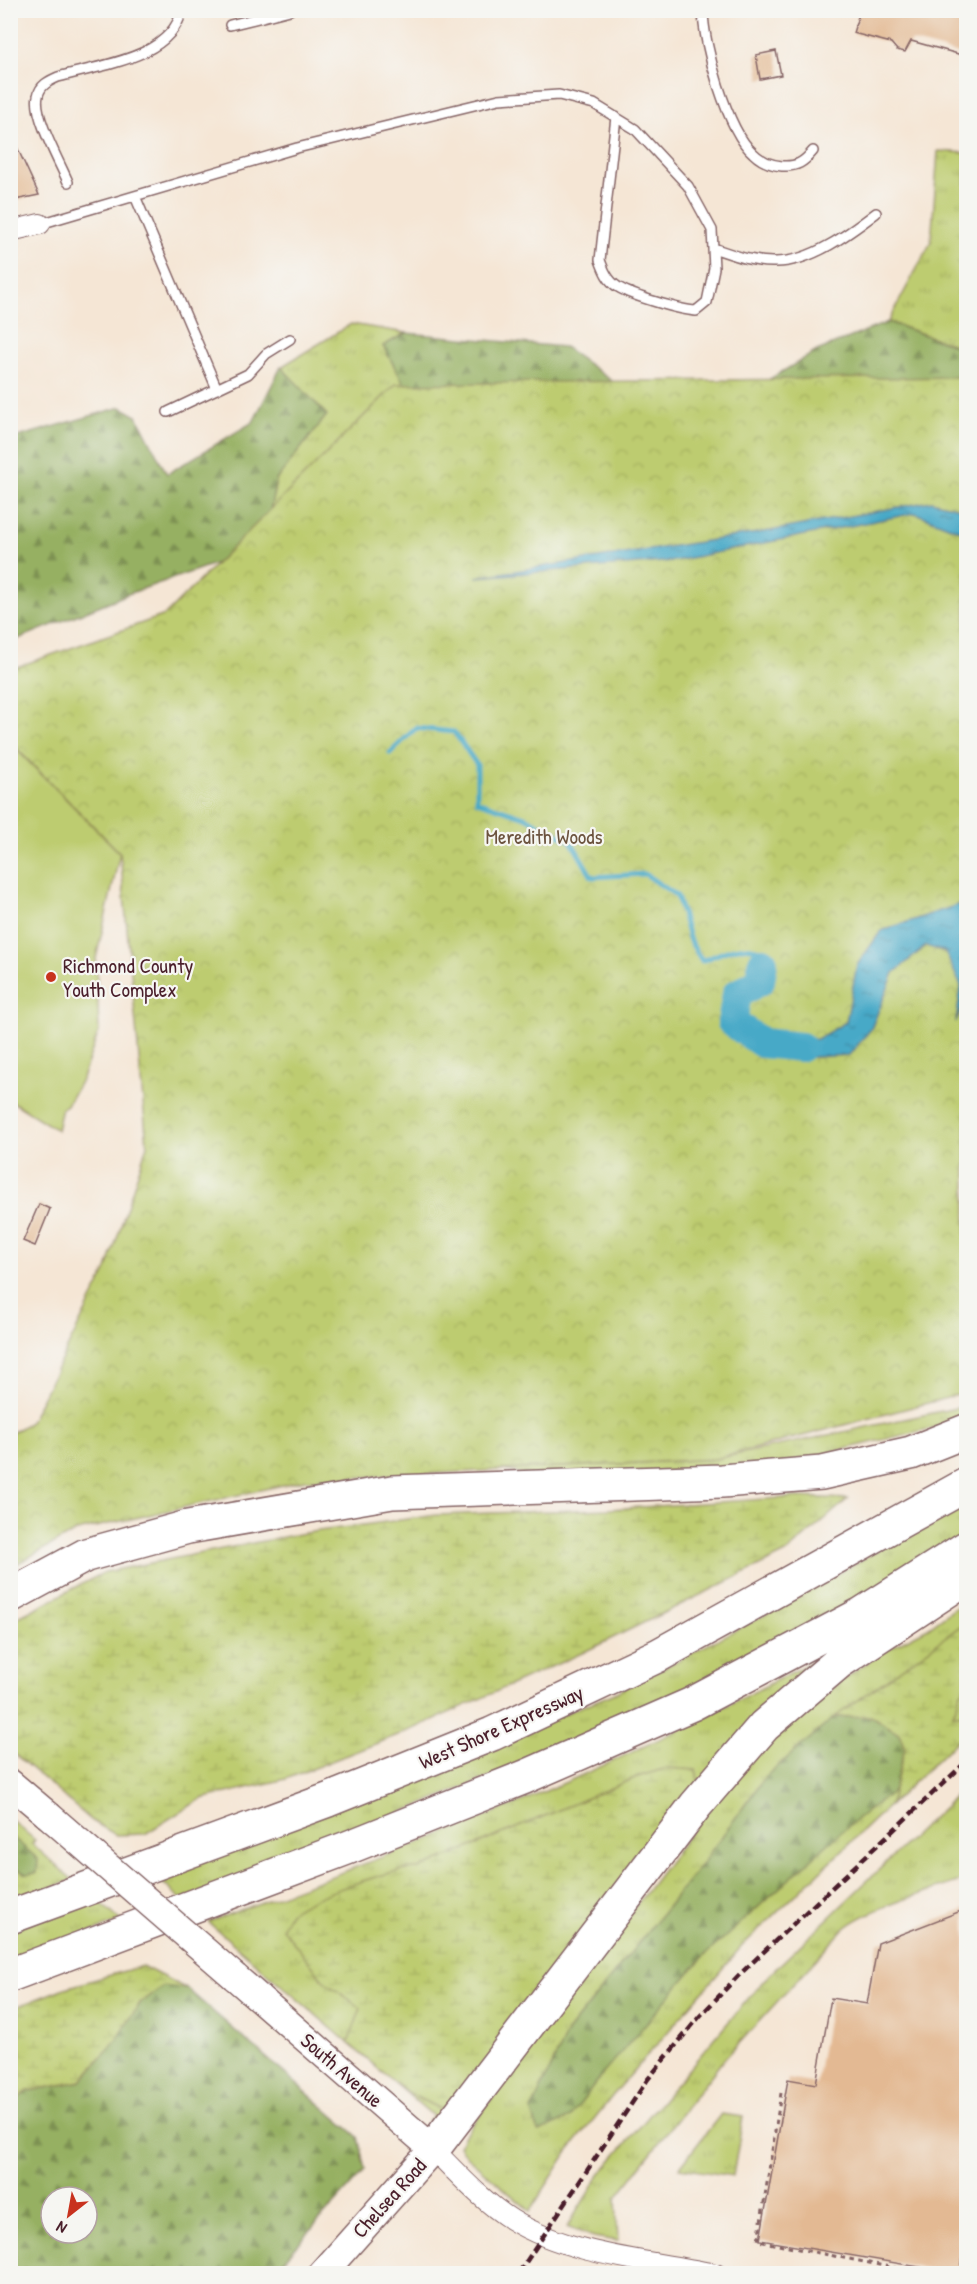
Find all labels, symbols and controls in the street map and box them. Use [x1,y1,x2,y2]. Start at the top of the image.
park label: Meredith Woods [485,822,603,851]
place label: Richmond County Youth Complex [63,951,194,1004]
marker: Richmond County Youth Complex [44,970,58,984]
street label: West Shore Expressway [414,1678,588,1776]
street label: South Avenue [295,2026,389,2114]
street label: Chelsea Road [345,2152,433,2244]
north arrow [39,2185,99,2245]
text: N [52,2216,71,2239]

